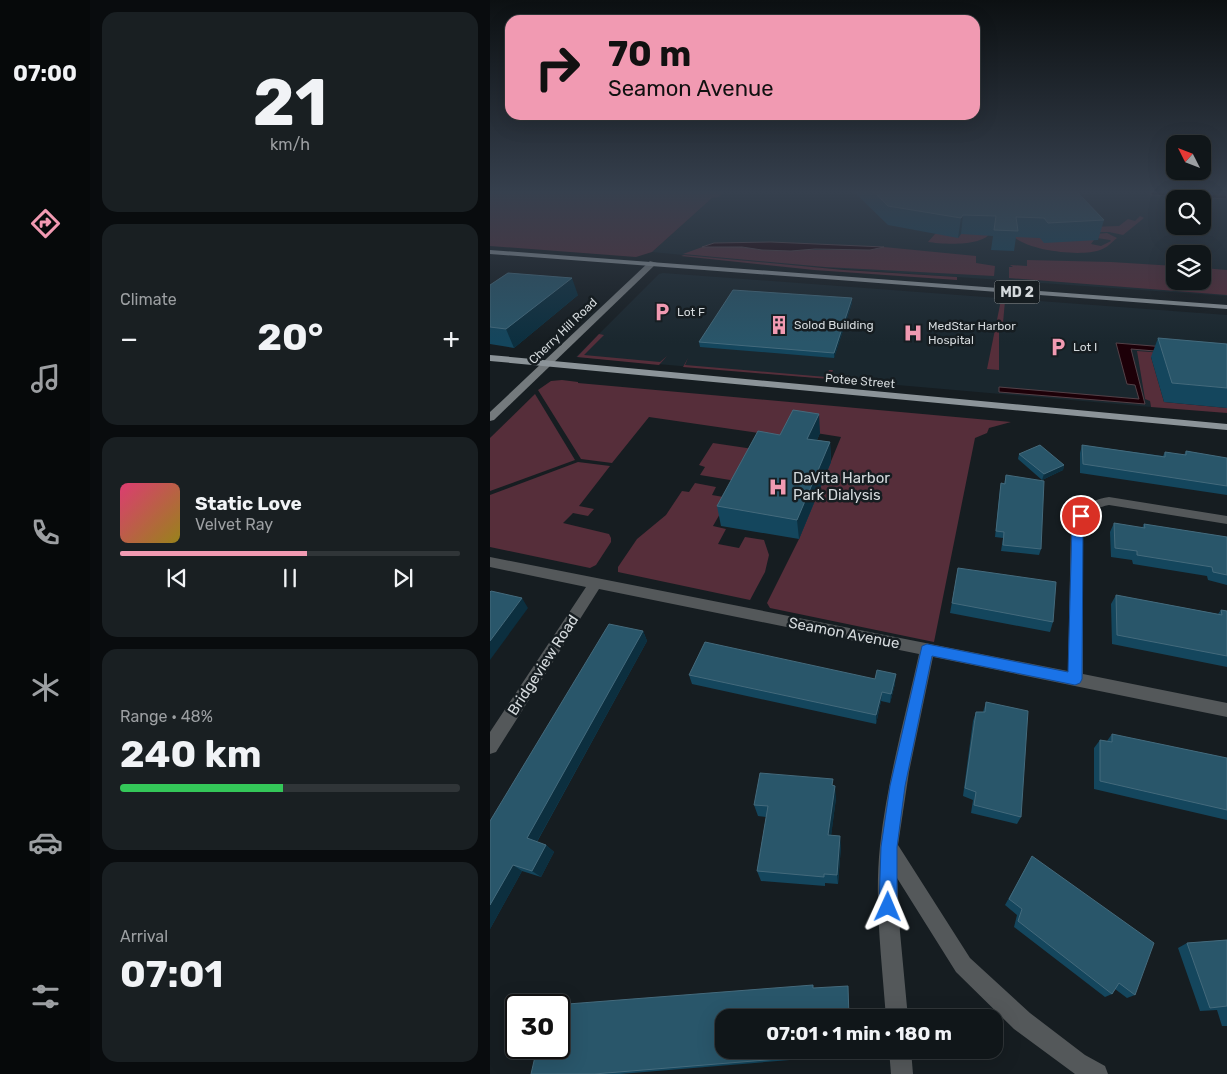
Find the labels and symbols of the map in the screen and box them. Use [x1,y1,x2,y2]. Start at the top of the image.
north arrow [1166,135,1211,180]
road number: MD 2 [994,280,1040,304]
street label: Cherry Hill Road [526,295,600,367]
parking icon: Lot F [651,301,673,323]
place label: Lot F [677,305,705,319]
building icon: Solod Building [768,314,790,336]
place label: Solod Building [794,318,874,332]
place label: MedStar Harbor Hospital [928,319,1016,347]
hospital icon: MedStar Harbor Hospital [902,322,924,344]
parking icon: Lot I [1047,336,1069,358]
place label: Lot I [1073,340,1097,354]
street label: Potee Street [824,371,896,391]
place label: DaVita Harbor Park Dialysis [793,469,890,504]
hospital icon: DaVita Harbor Park Dialysis [767,476,789,498]
pin [1060,495,1102,537]
street label: Bridgeview Road [504,611,582,719]
street label: Seamon Avenue [787,613,901,653]
position arrow [861,880,913,932]
speed limit sign: 30 [505,994,570,1059]

